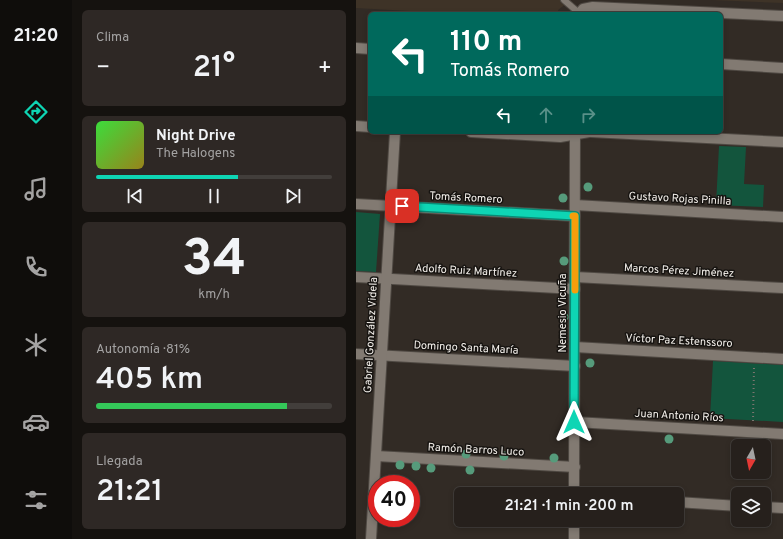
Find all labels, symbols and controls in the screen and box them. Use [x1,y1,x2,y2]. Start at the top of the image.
text: 21:20 [13,25,59,48]
text: 110 m [450,25,522,61]
icon: left [384,28,436,80]
text: Clima [96,30,129,46]
text: 21° [193,50,235,87]
text: − [96,55,110,82]
text: + [318,55,332,82]
text: Tomás Romero [450,60,570,83]
icon: directions [22,98,50,126]
icon: left [493,104,515,126]
icon: ahead [535,104,557,126]
icon: right [577,104,599,126]
text: Night Drive [156,127,236,146]
text: The Halogens [156,146,235,162]
icon: music [22,175,50,203]
icon: previous [124,185,146,207]
icon: pause [203,185,225,207]
icon: next [282,185,304,207]
pin [385,189,419,223]
street label: Tomás Romero [429,189,503,207]
street label: Gustavo Rojas Pinilla [628,189,732,209]
icon: arrive [391,195,413,217]
text: 34 [182,228,246,294]
icon: phone [22,253,50,281]
street label: Adolfo Ruiz Martínez [414,261,518,281]
street label: Marcos Pérez Jiménez [623,261,735,281]
street label: Nemesio Vicuña [556,273,570,352]
street label: Gabriel González Videla [361,276,381,393]
text: km/h [198,287,230,303]
icon: climate [22,331,50,359]
street label: Víctor Paz Estenssoro [625,331,733,351]
street label: Domingo Santa María [413,338,519,358]
text: Autonomía · 81% [96,342,190,358]
text: 405 km [96,362,203,399]
position arrow [553,401,595,443]
street label: Juan Antonio Ríos [634,407,724,425]
icon: car [22,408,50,436]
north arrow [731,439,771,479]
map controls [731,439,771,527]
street label: Ramón Barros Luco [427,440,525,460]
text: Llegada [96,454,143,470]
text: 21:21 [96,474,163,511]
speed limit sign: 40 [368,475,420,527]
icon: filters [22,486,50,514]
button: layers [731,487,771,527]
text: 21:21 · 1 min · 200 m [504,497,634,516]

